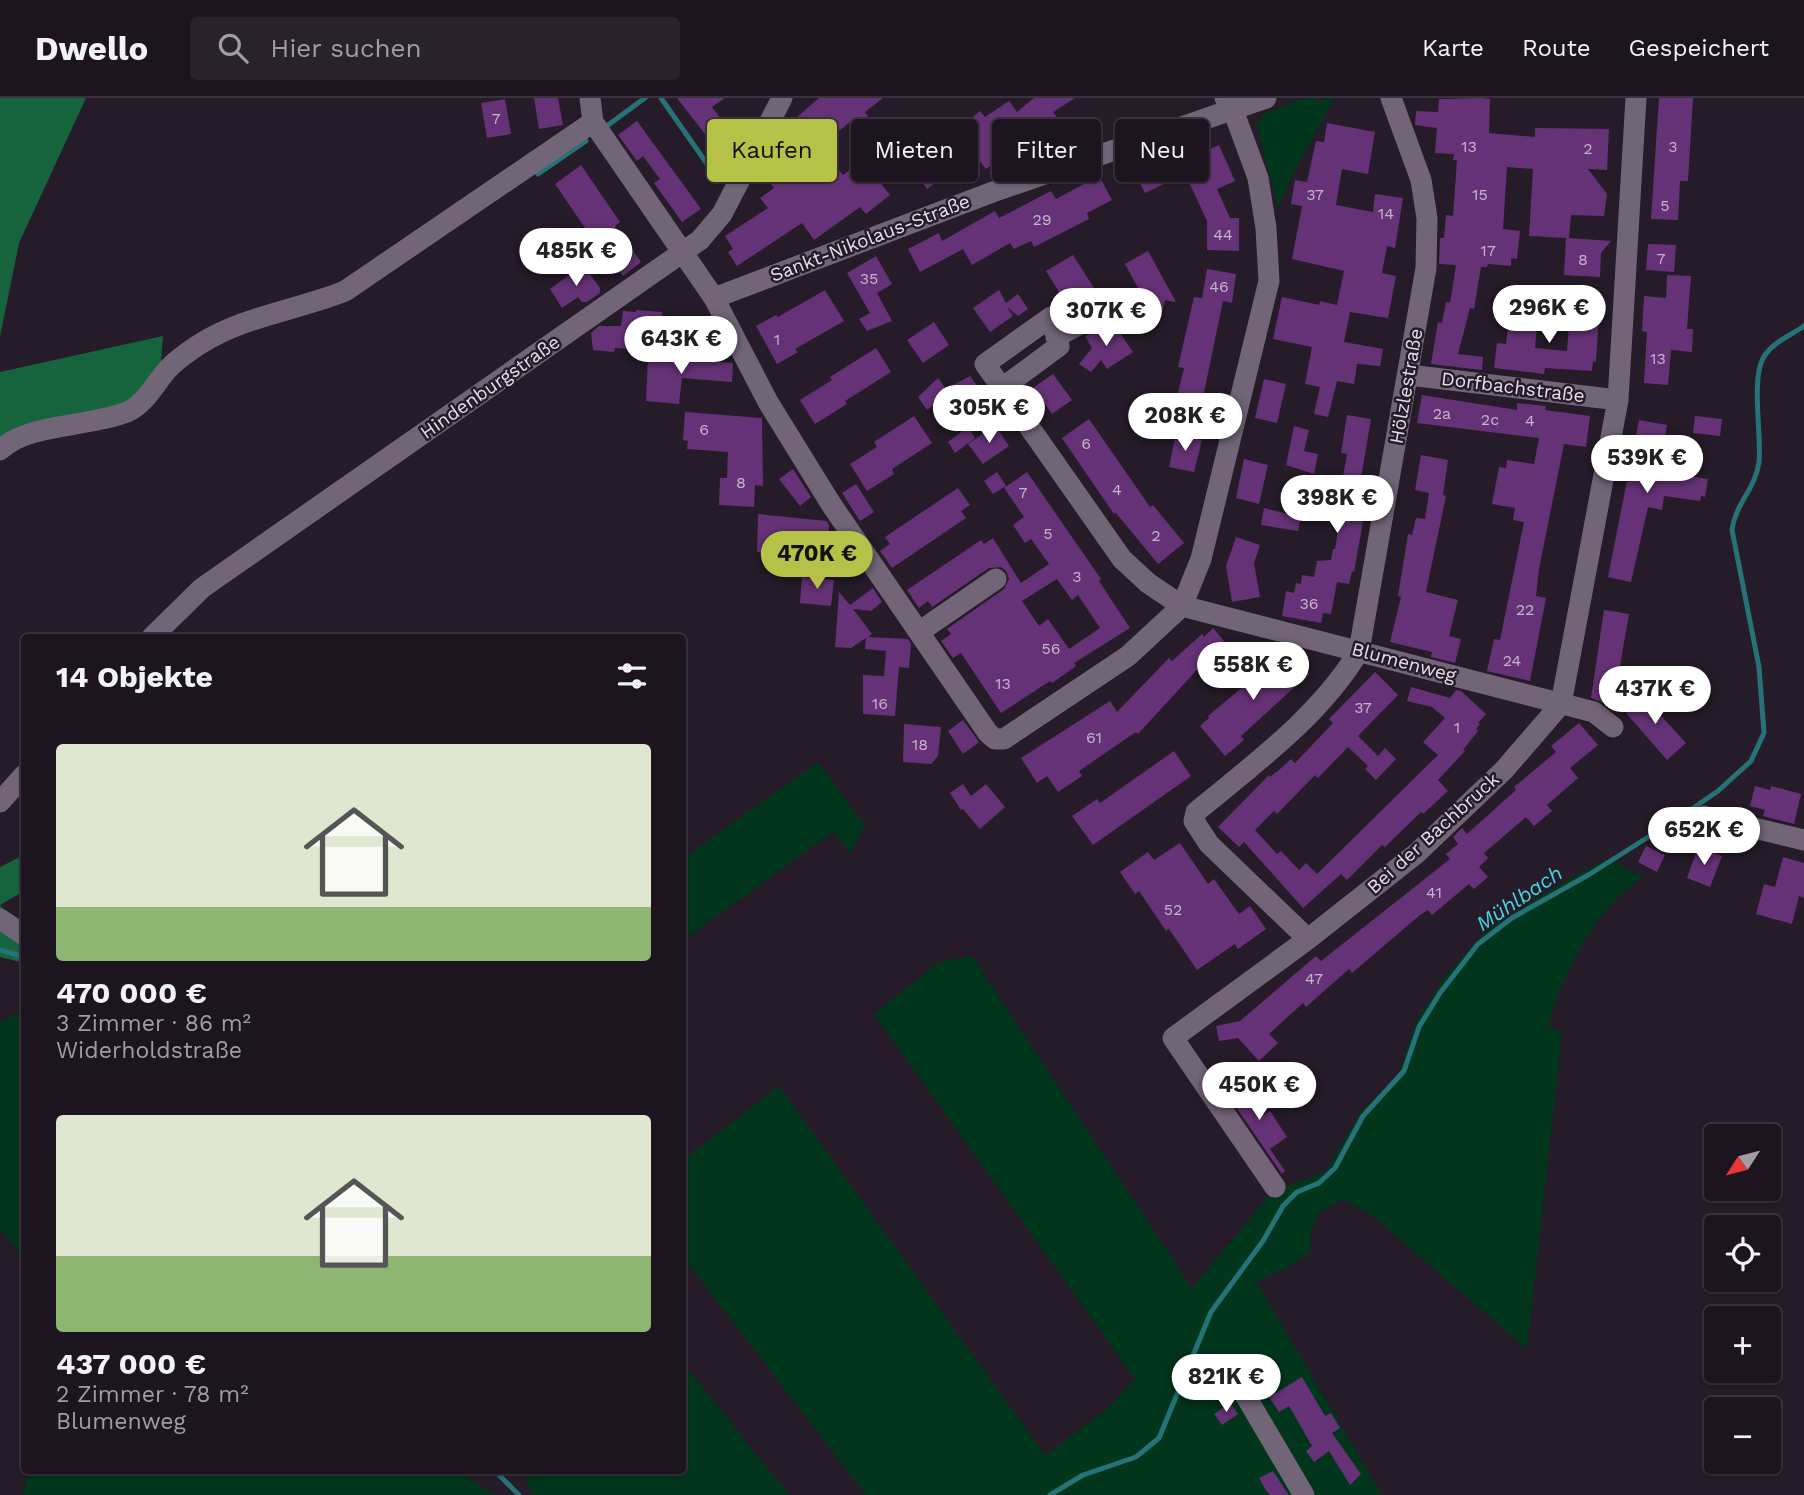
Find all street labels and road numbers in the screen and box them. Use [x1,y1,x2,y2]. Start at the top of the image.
street label: Sankt-Nikolaus-Straße [767,189,973,287]
street label: Hölzlestraße [1385,326,1427,446]
street label: Hindenburgstraße [416,330,564,444]
street label: Dorfbachstraße [1440,367,1586,407]
street label: Blumenweg [1349,637,1460,687]
street label: Bei der Bachbruck [1362,767,1504,898]

